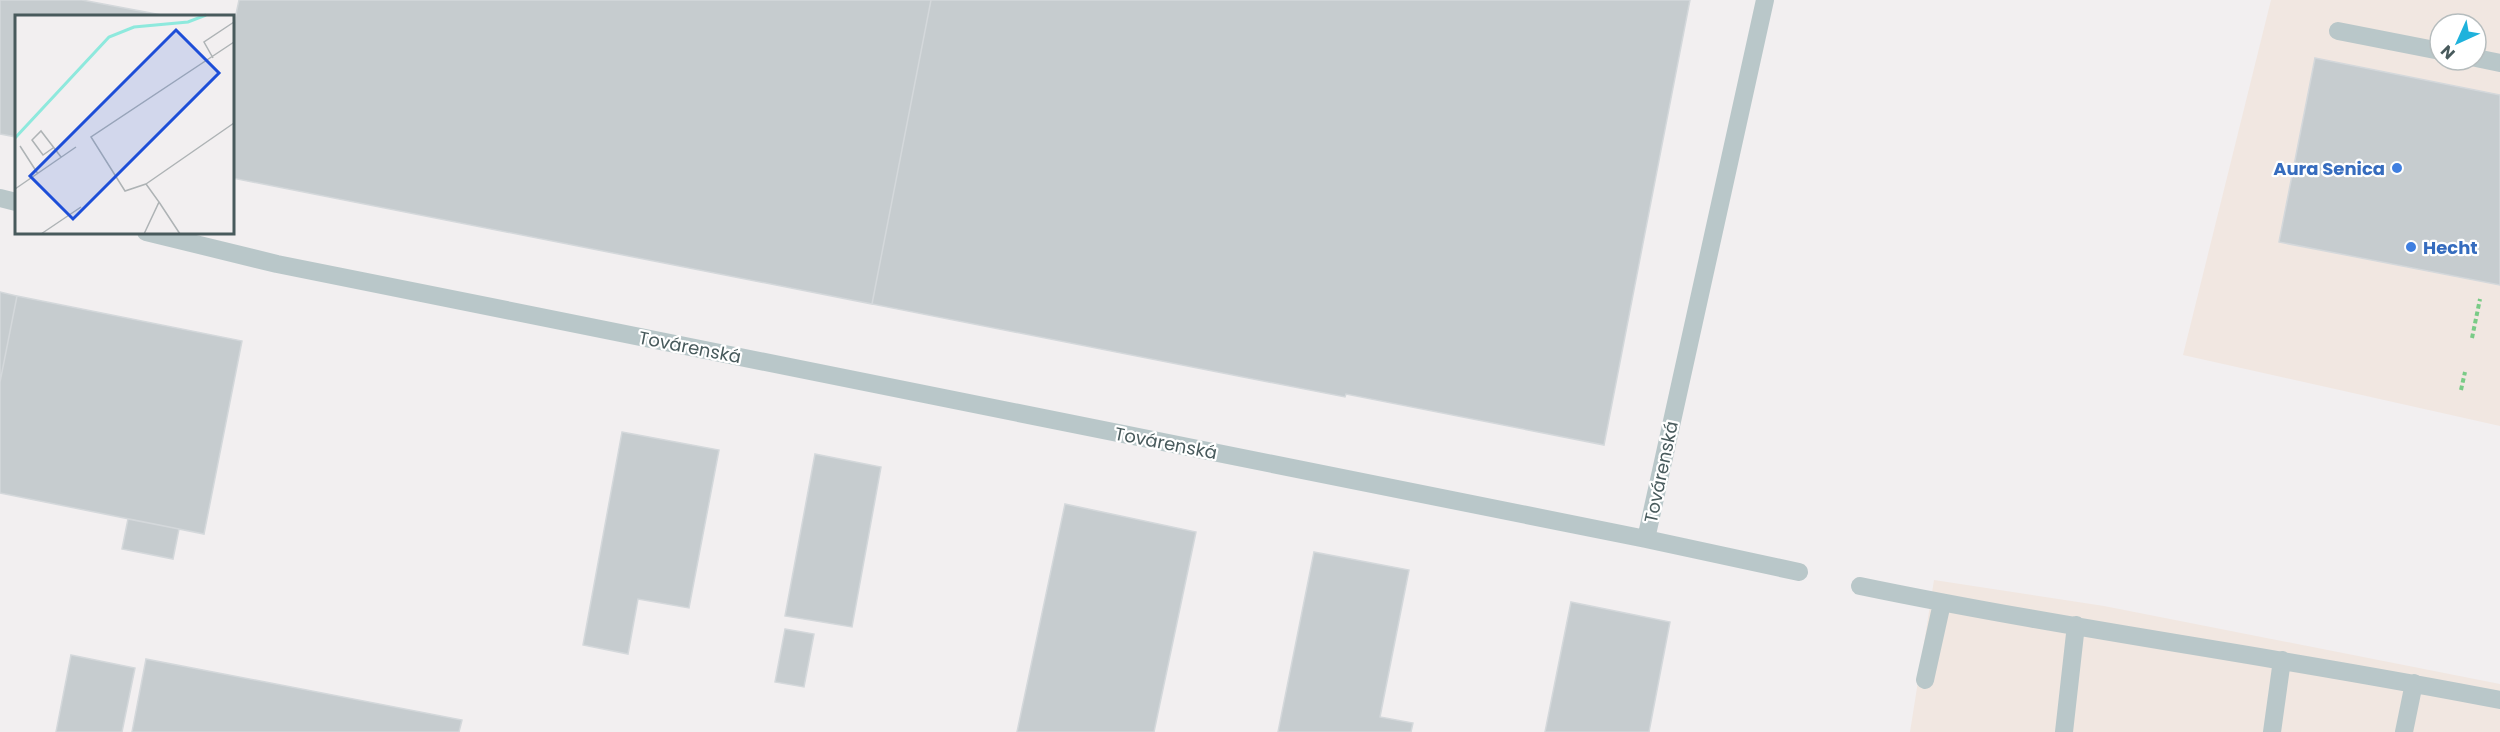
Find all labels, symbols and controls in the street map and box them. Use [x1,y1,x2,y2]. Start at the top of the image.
north arrow [2428,12,2488,72]
inset map [15,15,234,234]
text: N [2435,40,2460,65]
place label: Aura Senica [2273,156,2385,181]
marker: Aura Senica [2390,161,2404,175]
place label: Hecht [2423,235,2478,260]
marker: Hecht [2404,240,2418,254]
street label: Továrenská [637,325,743,369]
street label: Továrenská [1638,419,1684,525]
street label: Továrenská [1113,421,1219,465]

